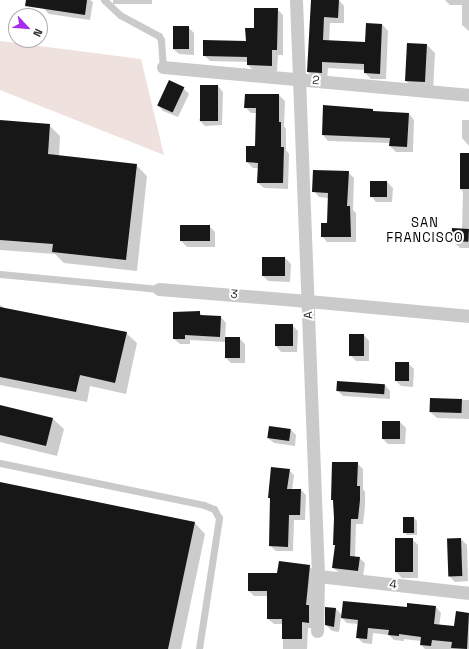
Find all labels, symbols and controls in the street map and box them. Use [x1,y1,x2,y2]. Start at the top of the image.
north arrow [8,8,48,48]
text: N [30,26,46,39]
street label: 2 [312,74,320,88]
district label: SAN FRANCISCO [386,216,464,247]
street label: 3 [230,288,238,302]
street label: A [302,311,316,319]
street label: 4 [389,577,397,593]

